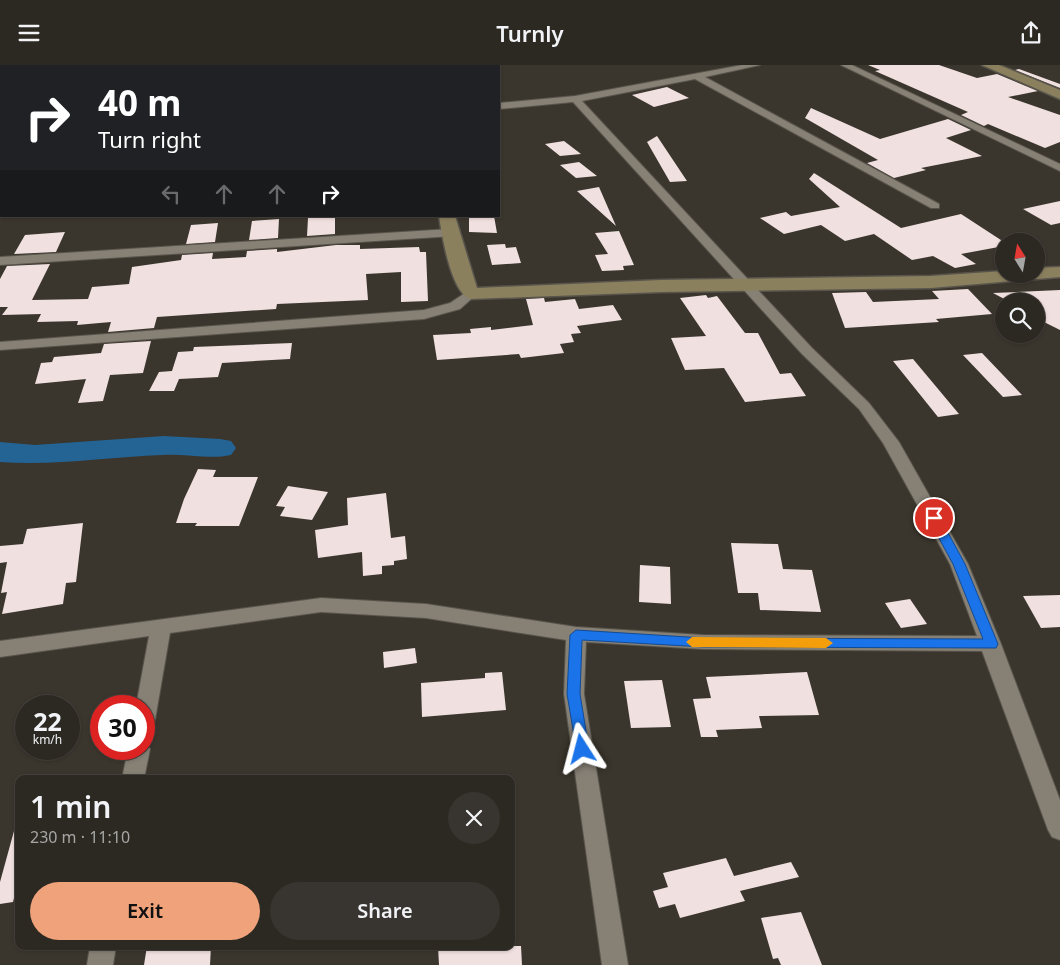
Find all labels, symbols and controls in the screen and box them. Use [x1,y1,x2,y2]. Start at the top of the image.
text: Turnly [496,18,564,48]
icon: menu [15,19,43,47]
icon: share [1017,19,1045,47]
text: 40 m [98,79,181,126]
icon: right [15,85,80,150]
text: Turn right [98,124,201,154]
icon: left [157,180,185,208]
icon: ahead [210,180,238,208]
icon: ahead [263,180,291,208]
icon: right [316,180,344,208]
north arrow [995,233,1045,283]
map controls [995,233,1045,343]
button: search [995,293,1045,343]
pin [913,497,955,539]
icon: arrive [920,504,948,532]
speed limit sign: 30 [90,695,155,760]
text: 22 [33,704,62,738]
position arrow [555,722,607,774]
text: km/h [33,731,62,748]
text: 1 min [30,786,111,827]
button: close [448,792,500,844]
text: 230 m · 11:10 [30,826,130,848]
button: Exit [30,882,260,940]
button: Share [270,882,500,940]

